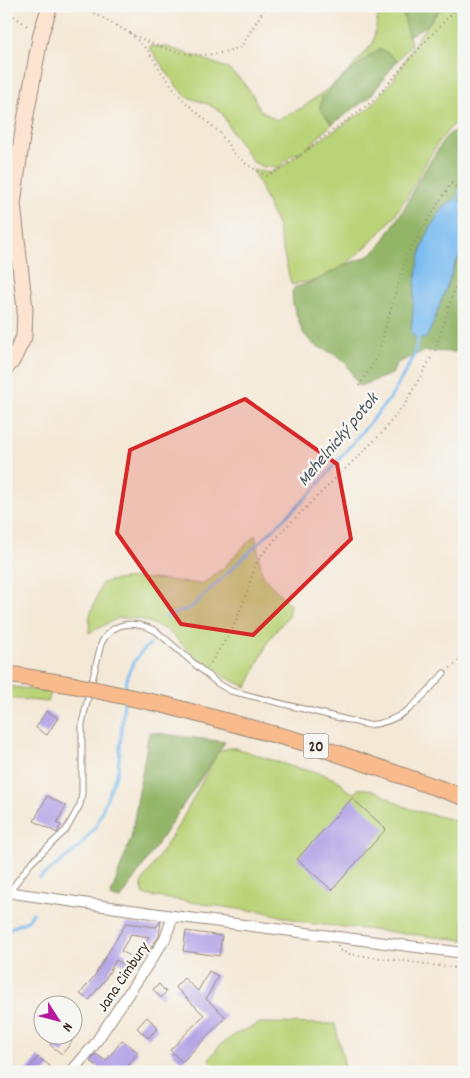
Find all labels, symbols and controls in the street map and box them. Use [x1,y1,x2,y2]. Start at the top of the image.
water label: Mehelnický potok [292,387,386,493]
road number: 20 [304,734,328,758]
street label: Jana Cimbury [92,937,156,1017]
north arrow [32,996,82,1046]
text: N [57,1018,77,1035]

